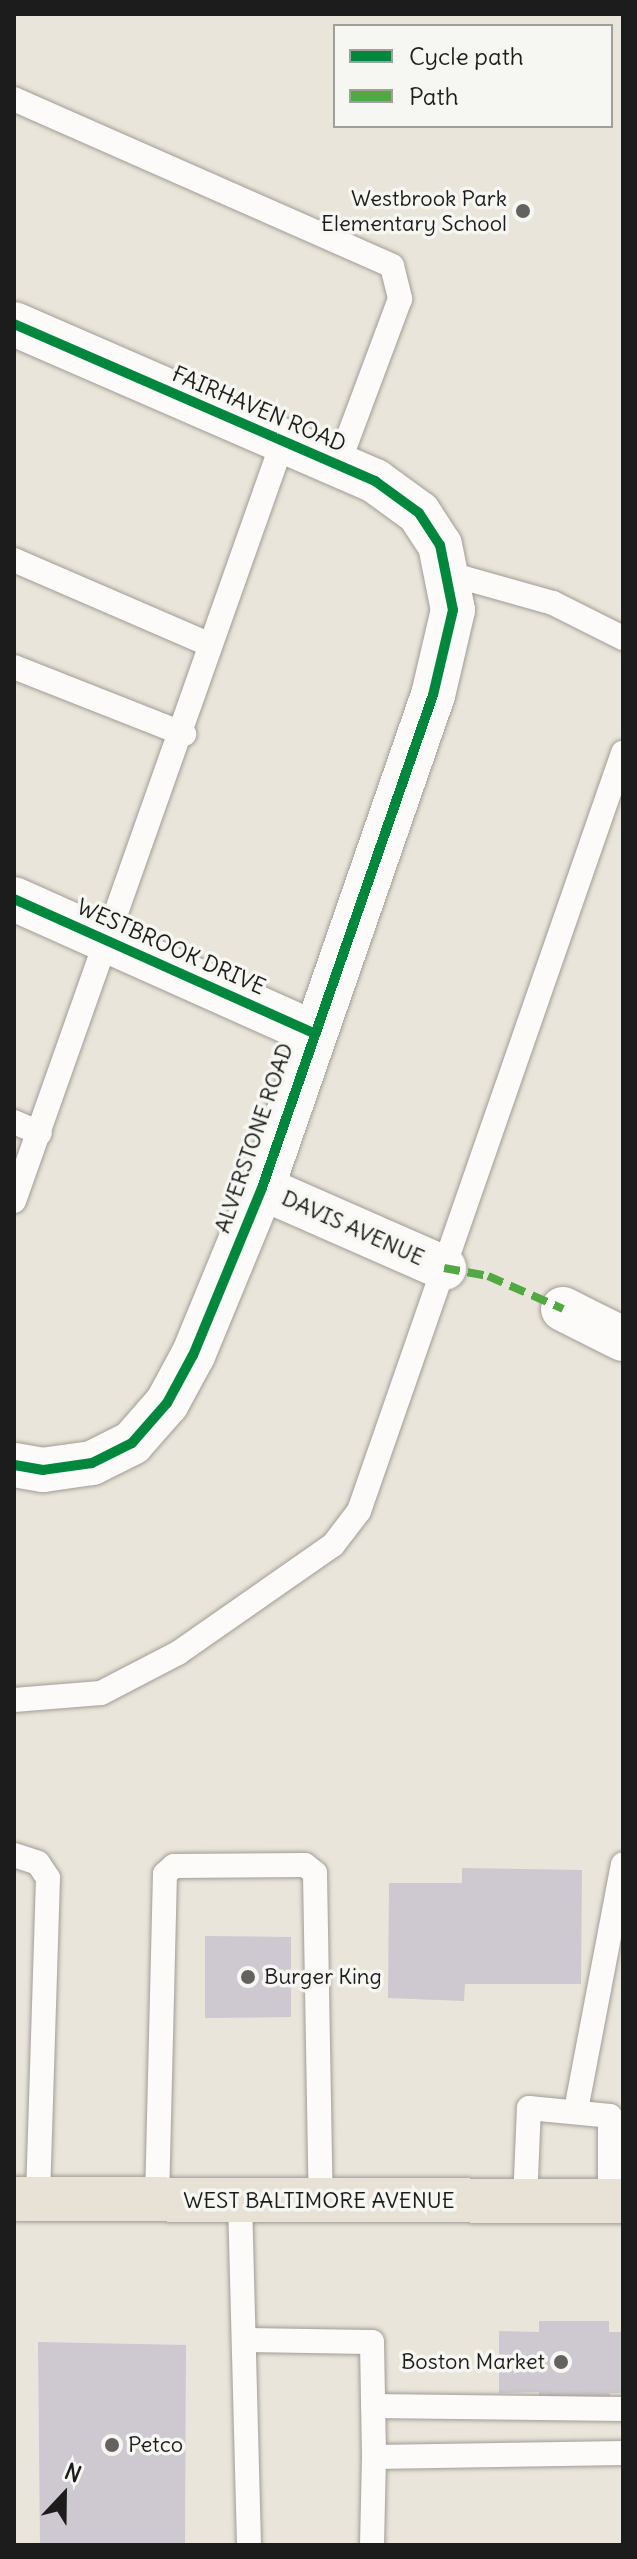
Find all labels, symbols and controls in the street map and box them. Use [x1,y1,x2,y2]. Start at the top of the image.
legend [333,24,613,128]
text: Cycle path [409,41,524,71]
text: Path [409,81,459,111]
place label: Westbrook Park Elementary School [321,185,507,236]
marker: Westbrook Park Elementary School [514,202,532,220]
street label: FAIRHAVEN ROAD [168,360,350,458]
street label: WESTBROOK DRIVE [73,894,269,1000]
street label: ALVERSTONE ROAD [209,1040,299,1236]
street label: DAVIS AVENUE [278,1185,428,1271]
place label: Burger King [264,1964,382,1990]
marker: Burger King [239,1968,257,1986]
street label: WEST BALTIMORE AVENUE [183,2188,455,2214]
place label: Boston Market [401,2349,545,2375]
marker: Boston Market [552,2353,570,2371]
place label: Petco [128,2432,183,2458]
marker: Petco [103,2436,121,2454]
north arrow [24,2455,104,2535]
text: N [61,2457,85,2489]

